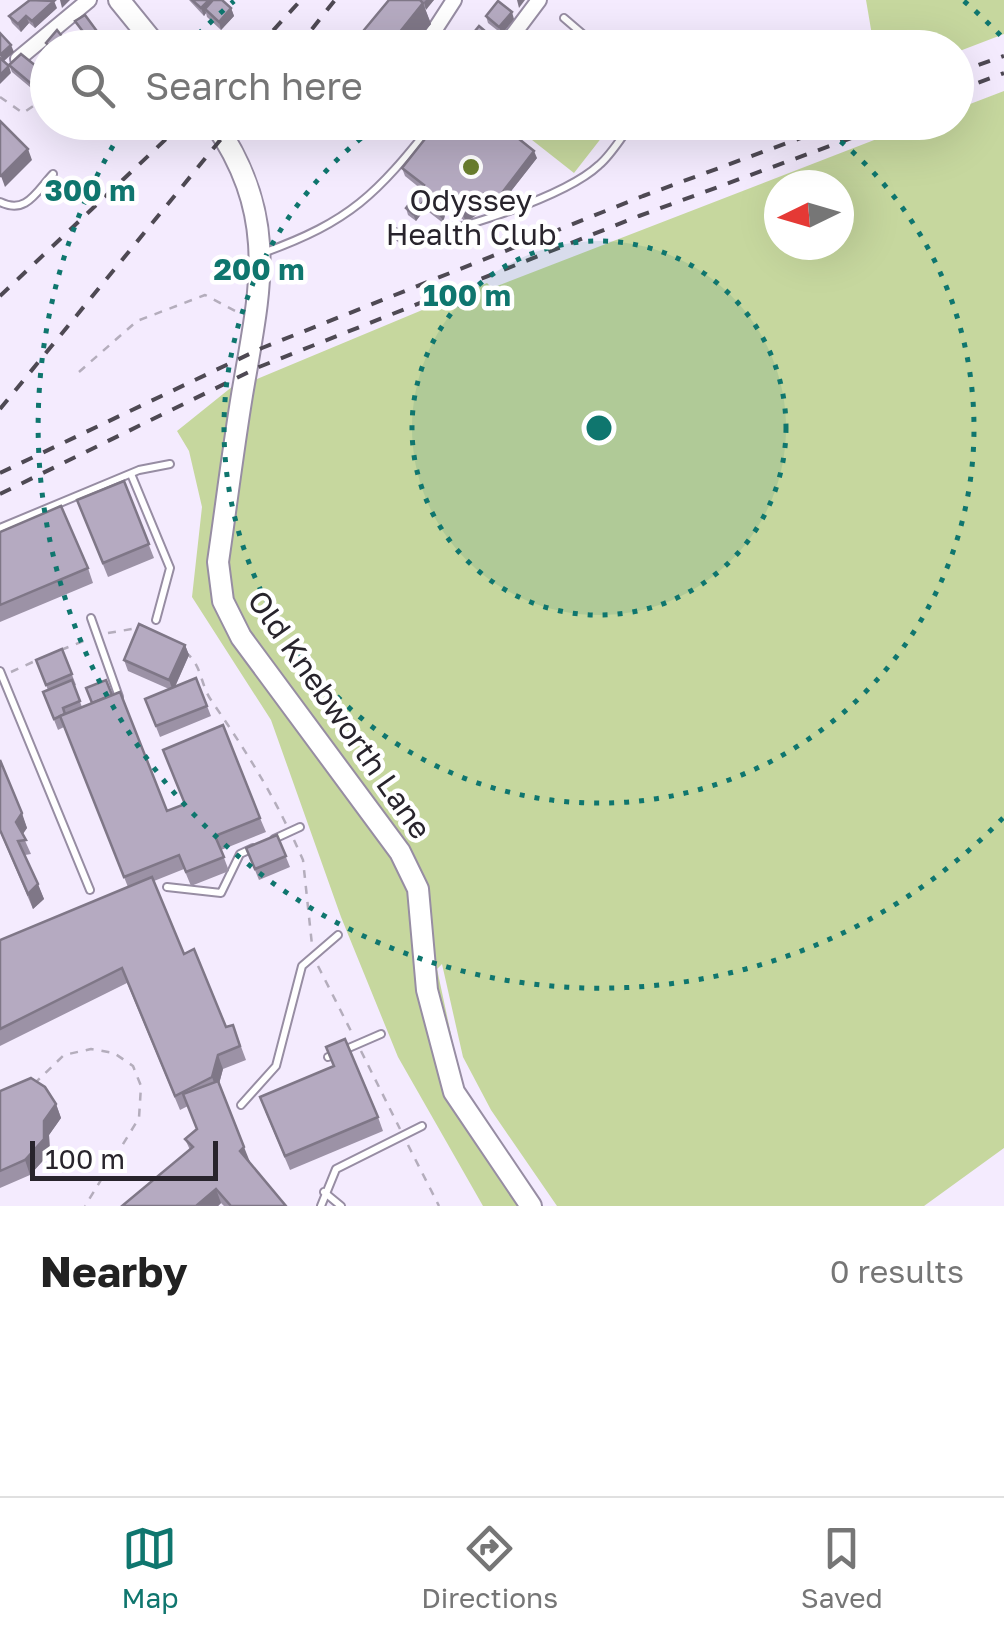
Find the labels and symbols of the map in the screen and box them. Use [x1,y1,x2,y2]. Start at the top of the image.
marker: Odyssey Health Club [460,156,482,178]
north arrow [764,170,854,260]
text: 300 m [44,172,136,208]
place label: Odyssey Health Club [386,182,556,252]
text: 200 m [213,251,305,287]
text: 100 m [423,277,511,313]
centre of rings [581,410,617,446]
street label: Old Knebworth Lane [241,583,439,845]
scale bar [30,1136,218,1180]

